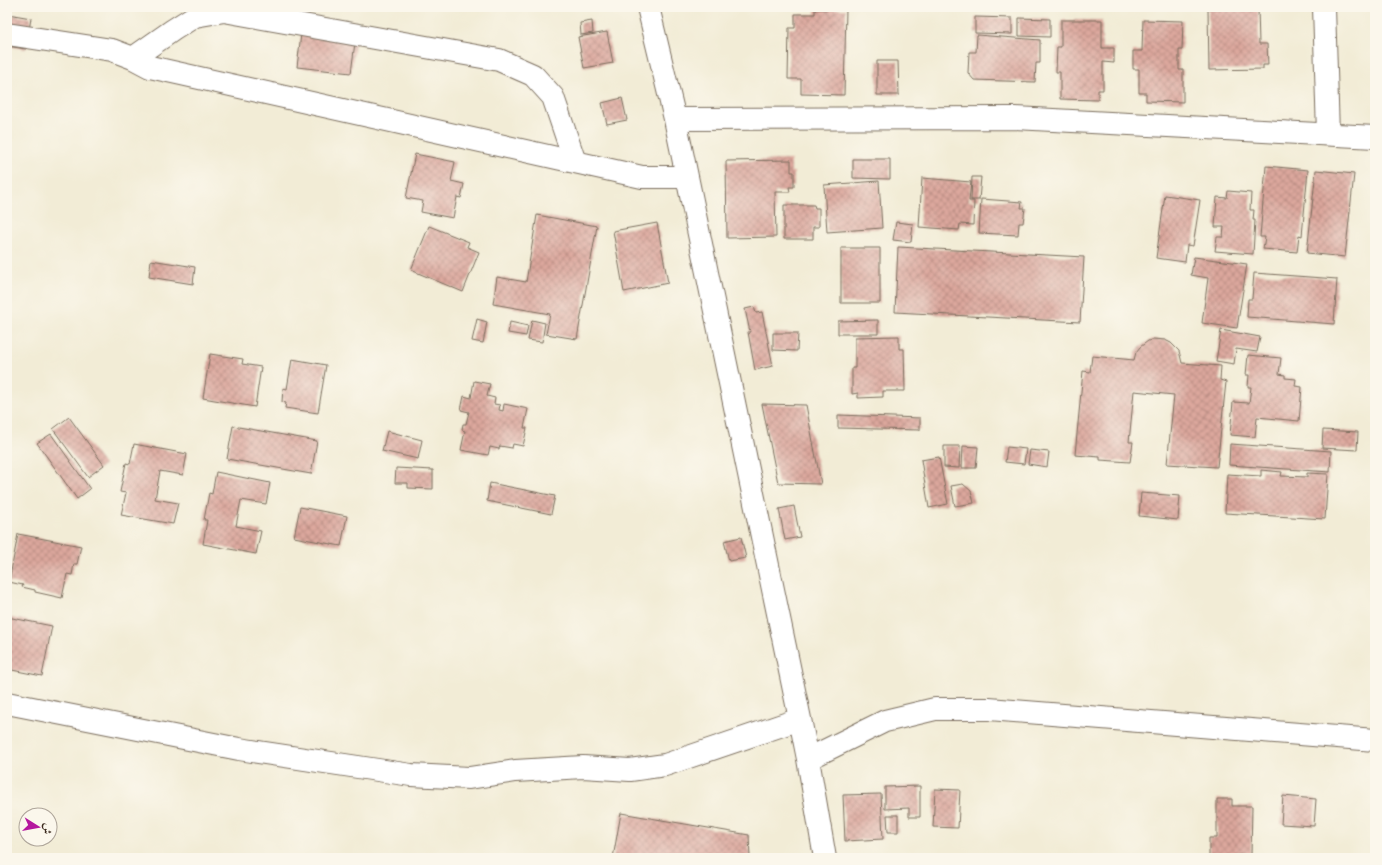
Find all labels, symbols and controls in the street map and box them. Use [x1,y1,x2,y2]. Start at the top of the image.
north arrow [18,807,58,847]
text: ش [40,822,53,835]

